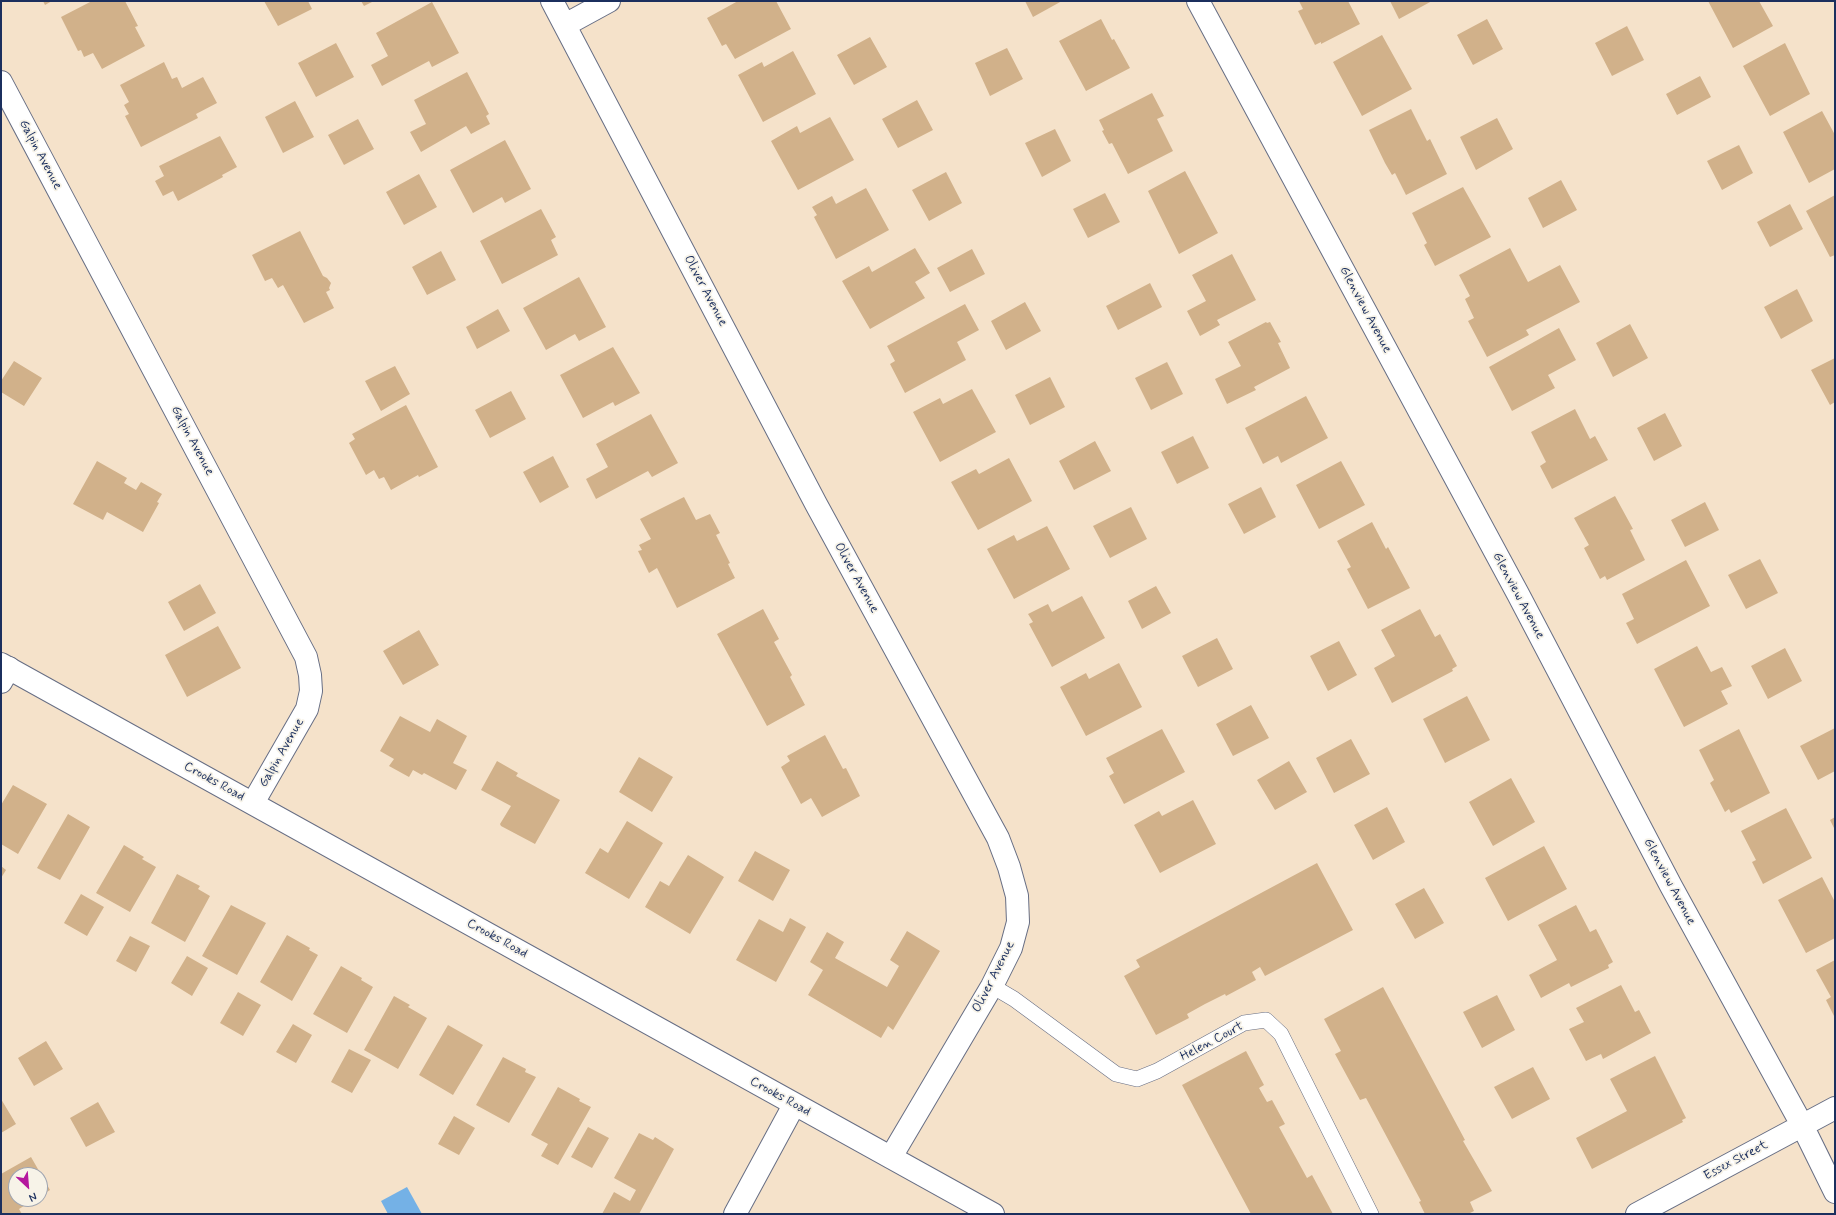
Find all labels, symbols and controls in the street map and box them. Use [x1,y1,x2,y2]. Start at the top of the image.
street label: Galpin Avenue [15,117,65,193]
street label: Oliver Avenue [680,253,730,329]
street label: Glenview Avenue [1336,264,1394,356]
street label: Galpin Avenue [167,403,217,479]
street label: Oliver Avenue [830,540,882,616]
street label: Glenview Avenue [1489,550,1547,642]
street label: Galpin Avenue [256,716,308,790]
street label: Crooks Road [181,759,247,805]
street label: Glenview Avenue [1640,836,1698,928]
street label: Crooks Road [464,916,530,962]
street label: Oliver Avenue [969,939,1019,1015]
street label: Helen Court [1178,1019,1246,1065]
street label: Crooks Road [747,1074,813,1120]
street label: Essex Street [1701,1138,1771,1184]
north arrow [8,1167,48,1207]
text: N [26,1189,39,1205]

